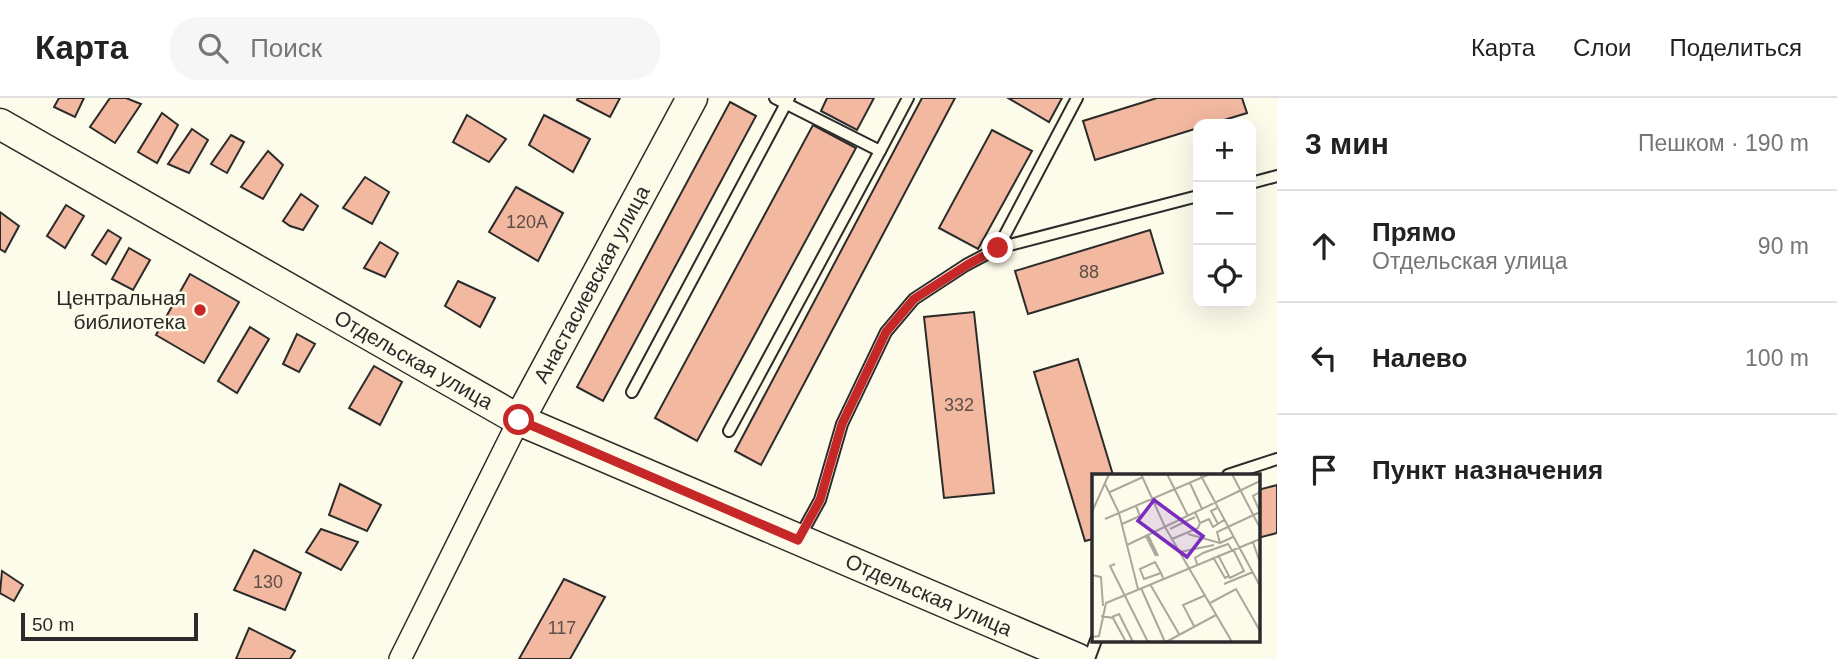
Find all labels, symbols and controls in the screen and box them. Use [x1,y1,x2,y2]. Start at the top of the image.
search box [170,17,660,80]
text: Карта [35,29,128,66]
icon: search [194,29,232,67]
text: Поиск [250,33,322,63]
text: Карта [1471,34,1535,61]
text: Слои [1573,34,1631,61]
text: Поделиться [1669,34,1802,61]
map controls [1193,119,1256,308]
button: + [1193,119,1256,182]
text: 3 мин [1305,127,1389,160]
text: Пешком · 190 m [1638,130,1809,156]
street label: Анастасиевская улица [529,181,654,387]
button: − [1193,182,1256,245]
house number: 120А [506,212,548,232]
text: Прямо [1372,217,1456,247]
icon: ahead [1305,227,1343,265]
route end [982,232,1013,263]
text: 90 m [1758,233,1809,259]
button: locate [1193,245,1256,308]
text: Отдельская улица [1372,248,1567,274]
house number: 88 [1079,262,1099,282]
place label: Центральная библиотека [56,286,186,333]
marker: Центральная библиотека [192,302,208,318]
street label: Отдельская улица [330,305,497,414]
icon: left [1305,339,1343,377]
text: Налево [1372,343,1467,373]
text: 100 m [1745,345,1809,371]
house number: 332 [944,395,974,415]
route start [503,404,534,435]
icon: arrive [1305,451,1343,489]
text: Пункт назначения [1372,455,1603,485]
inset map [1092,474,1260,642]
street label: Отдельская улица [842,549,1016,640]
house number: 130 [253,572,283,592]
scale bar [21,610,198,642]
text: 50 m [32,614,74,635]
house number: 117 [548,618,576,638]

